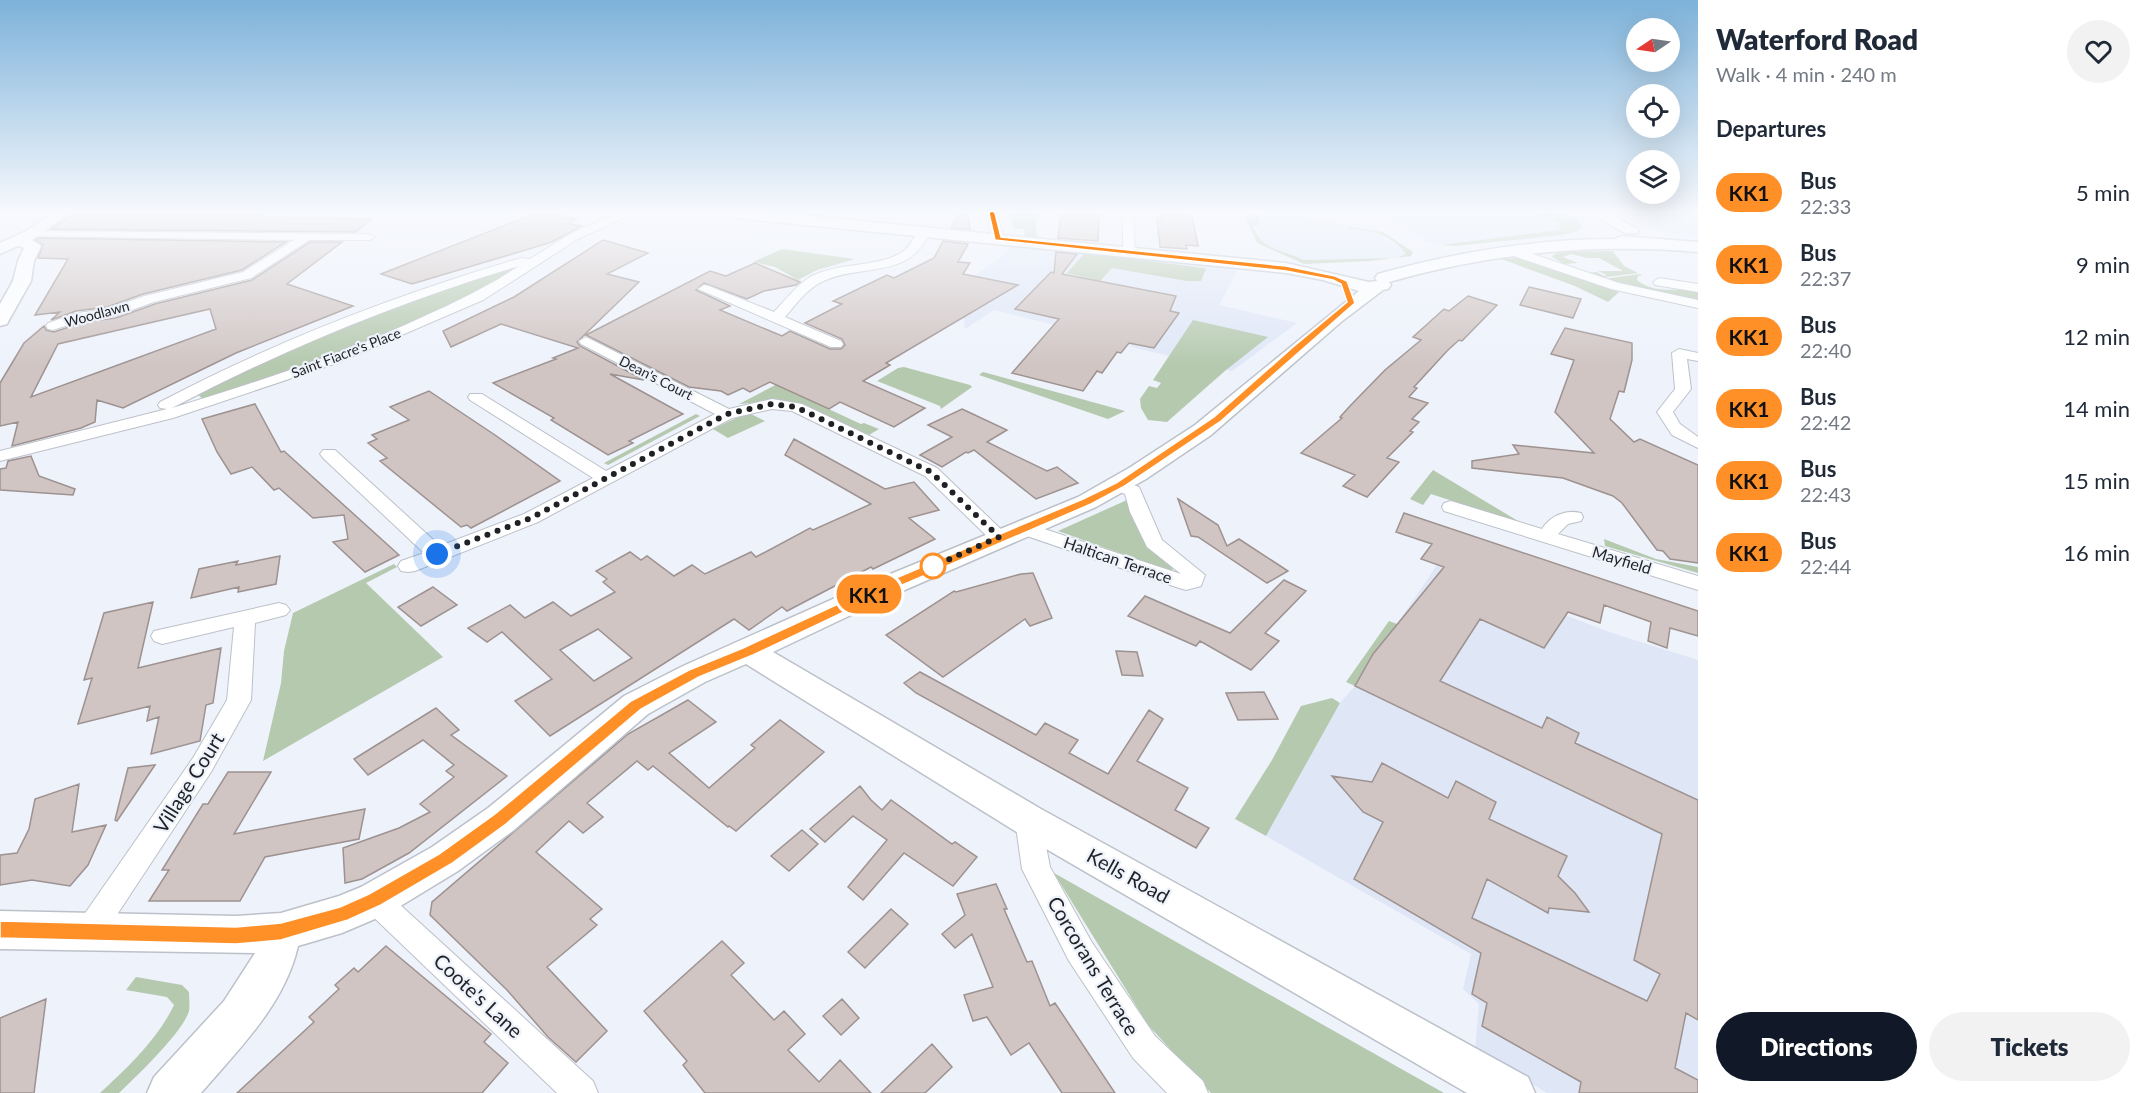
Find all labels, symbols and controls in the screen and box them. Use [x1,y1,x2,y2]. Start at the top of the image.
north arrow [1626,18,1680,72]
map controls [1626,18,1680,204]
button: heart [2067,20,2130,83]
text: Waterford Road [1716,22,1918,56]
text: Walk · 4 min · 240 m [1716,62,1897,86]
button: locate [1626,84,1680,138]
text: Departures [1716,115,1826,142]
button: layers [1626,150,1680,204]
text: Bus [1800,167,1836,194]
text: 5 min [2076,179,2130,206]
text: KK1 [1729,180,1769,205]
text: 22:33 [1800,194,1851,218]
text: Bus [1800,239,1836,266]
text: 9 min [2076,251,2130,278]
text: KK1 [1729,252,1769,277]
text: 22:37 [1800,266,1851,290]
street label: Woodlawn [63,297,131,330]
text: Bus [1800,311,1836,338]
text: 12 min [2063,323,2130,350]
street label: Saint Fiacre's Place [289,324,403,381]
text: KK1 [1729,324,1769,349]
text: 22:40 [1800,338,1851,362]
street label: Dean's Court [617,352,696,403]
text: Bus [1800,383,1836,410]
text: 14 min [2063,395,2130,422]
text: KK1 [1729,396,1769,421]
text: 22:42 [1800,410,1851,434]
text: Bus [1800,455,1836,482]
text: 15 min [2063,467,2130,494]
text: KK1 [1729,468,1769,493]
text: 22:43 [1800,482,1851,506]
text: Bus [1800,527,1836,554]
street label: Haltican Terrace [1062,532,1175,587]
your location [422,539,452,569]
text: 16 min [2063,539,2130,566]
text: KK1 [1729,540,1769,565]
street label: Mayfield [1590,542,1654,578]
unlabelled marker [920,553,946,579]
text: 22:44 [1800,554,1851,578]
line badge: KK1 [834,574,904,614]
text: KK1 [849,582,889,607]
street label: Village Court [148,728,228,837]
street label: Kells Road [1083,843,1174,908]
street label: Corcorans Terrace [1043,892,1145,1039]
street label: Coote's Lane [429,948,528,1042]
button: Directions [1716,1012,1917,1081]
button: Tickets [1929,1012,2130,1081]

